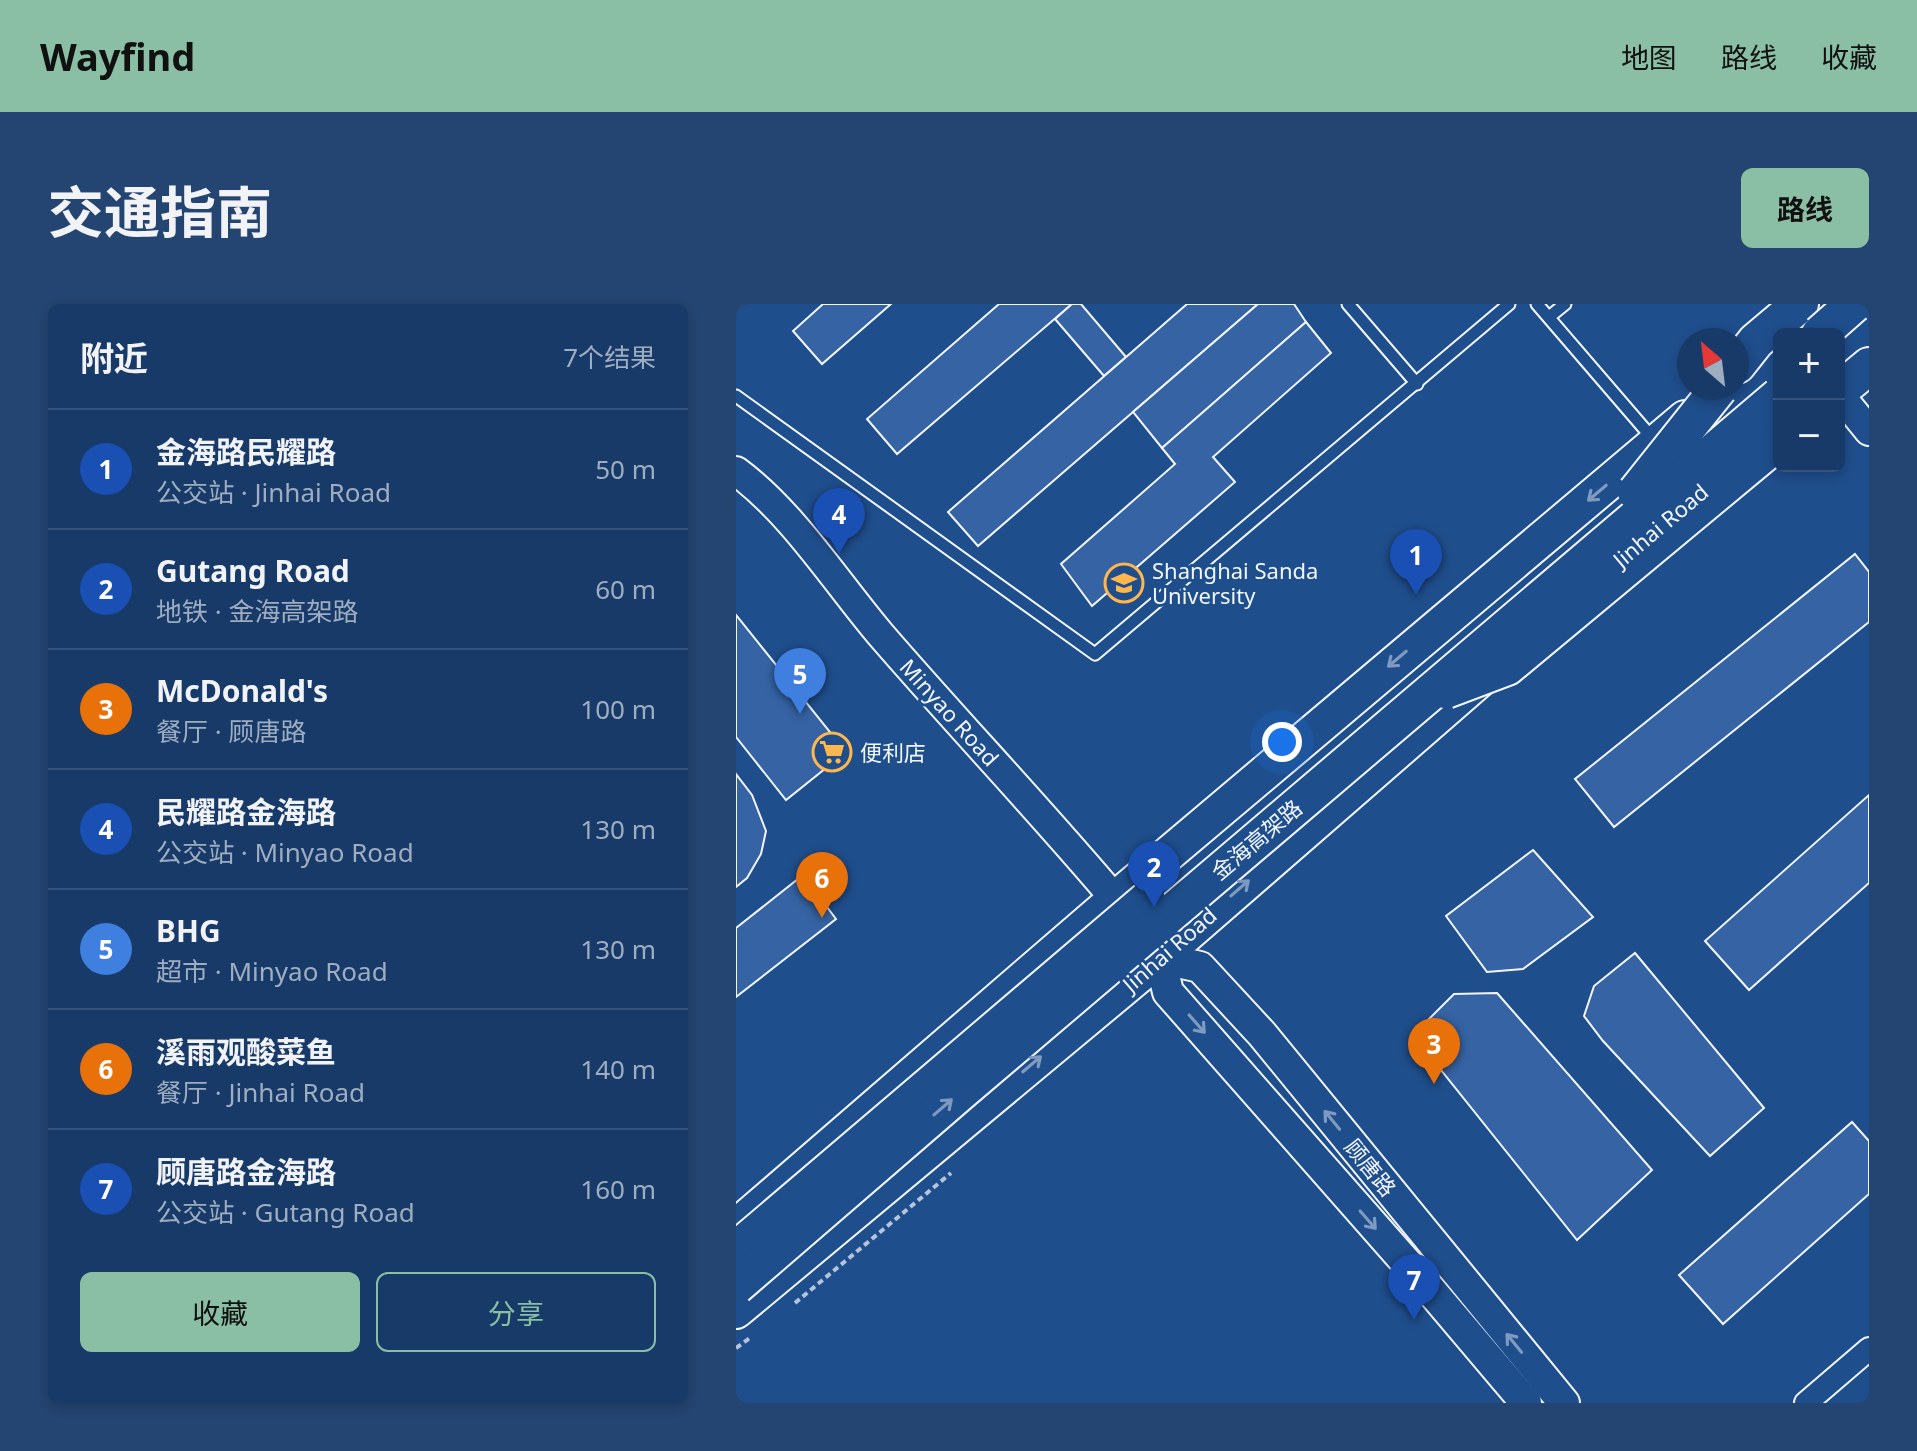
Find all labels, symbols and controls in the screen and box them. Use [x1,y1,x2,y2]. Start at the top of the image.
text: Wayfind [40,30,195,82]
text: 地图 [1621,38,1677,76]
text: 路线 [1721,38,1777,76]
text: 收藏 [1821,38,1877,76]
button: 路线 [1741,168,1869,248]
text: 交通指南 [48,173,272,249]
north arrow [1677,328,1749,400]
map controls [1773,328,1845,472]
button: + [1773,328,1845,400]
text: 附近 [80,335,148,381]
text: 7个结果 [563,339,656,375]
button: − [1773,400,1845,472]
text: 金海路民耀路 [156,431,336,472]
text: 1 [99,451,113,487]
text: 50 m [595,451,656,487]
text: 公交站 · Jinhai Road [156,474,391,510]
street label: Jinhai Road [1605,476,1714,575]
one-way arrow [1587,484,1608,502]
pin: 4 [813,488,865,554]
pin: 1 [1390,529,1442,595]
text: Gutang Road [156,550,350,591]
place label: Shanghai Sanda University [1152,555,1318,610]
school or university icon: Shanghai Sanda University [1103,562,1145,604]
text: 2 [99,571,113,607]
text: 60 m [595,571,656,607]
text: 地铁 · 金海高架路 [156,593,359,629]
pin: 5 [774,648,826,714]
one-way arrow [1387,650,1408,668]
street label: Minyao Road [894,652,1006,772]
text: McDonald's [156,670,328,711]
text: 3 [99,691,113,727]
text: 100 m [580,691,656,727]
text: 餐厅 · 顾唐路 [156,713,307,749]
your location [1262,722,1302,762]
supermarket icon: 便利店 [811,731,853,773]
place label: 便利店 [860,737,926,767]
text: 民耀路金海路 [156,791,336,832]
street label: 金海高架路 [1204,792,1308,886]
text: 4 [99,811,113,847]
text: 130 m [580,811,656,847]
text: 公交站 · Minyao Road [156,834,414,870]
pin: 2 [1128,841,1180,907]
pin: 6 [796,852,848,918]
one-way arrow [1229,880,1249,898]
street label: Jinhai Road [1114,900,1222,1000]
text: BHG [156,910,221,951]
text: 5 [99,931,113,967]
text: 130 m [580,931,656,967]
text: 超市 · Minyao Road [156,953,388,989]
one-way arrow [1188,1014,1206,1034]
pin: 3 [1408,1018,1460,1084]
text: 溪雨观酸菜鱼 [156,1031,336,1072]
text: 6 [99,1051,113,1087]
text: 140 m [580,1051,656,1087]
one-way arrow [1022,1055,1042,1073]
text: 餐厅 · Jinhai Road [156,1074,365,1110]
one-way arrow [933,1098,953,1116]
one-way arrow [1323,1110,1341,1131]
street label: 顾唐路 [1339,1132,1403,1202]
text: 顾唐路金海路 [156,1151,336,1192]
text: 7 [99,1171,113,1207]
text: 160 m [580,1171,656,1207]
text: 公交站 · Gutang Road [156,1194,415,1230]
one-way arrow [1359,1209,1377,1229]
pin: 7 [1388,1254,1440,1320]
button: 收藏 [80,1272,360,1352]
button: 分享 [376,1272,656,1352]
one-way arrow [1505,1333,1523,1353]

